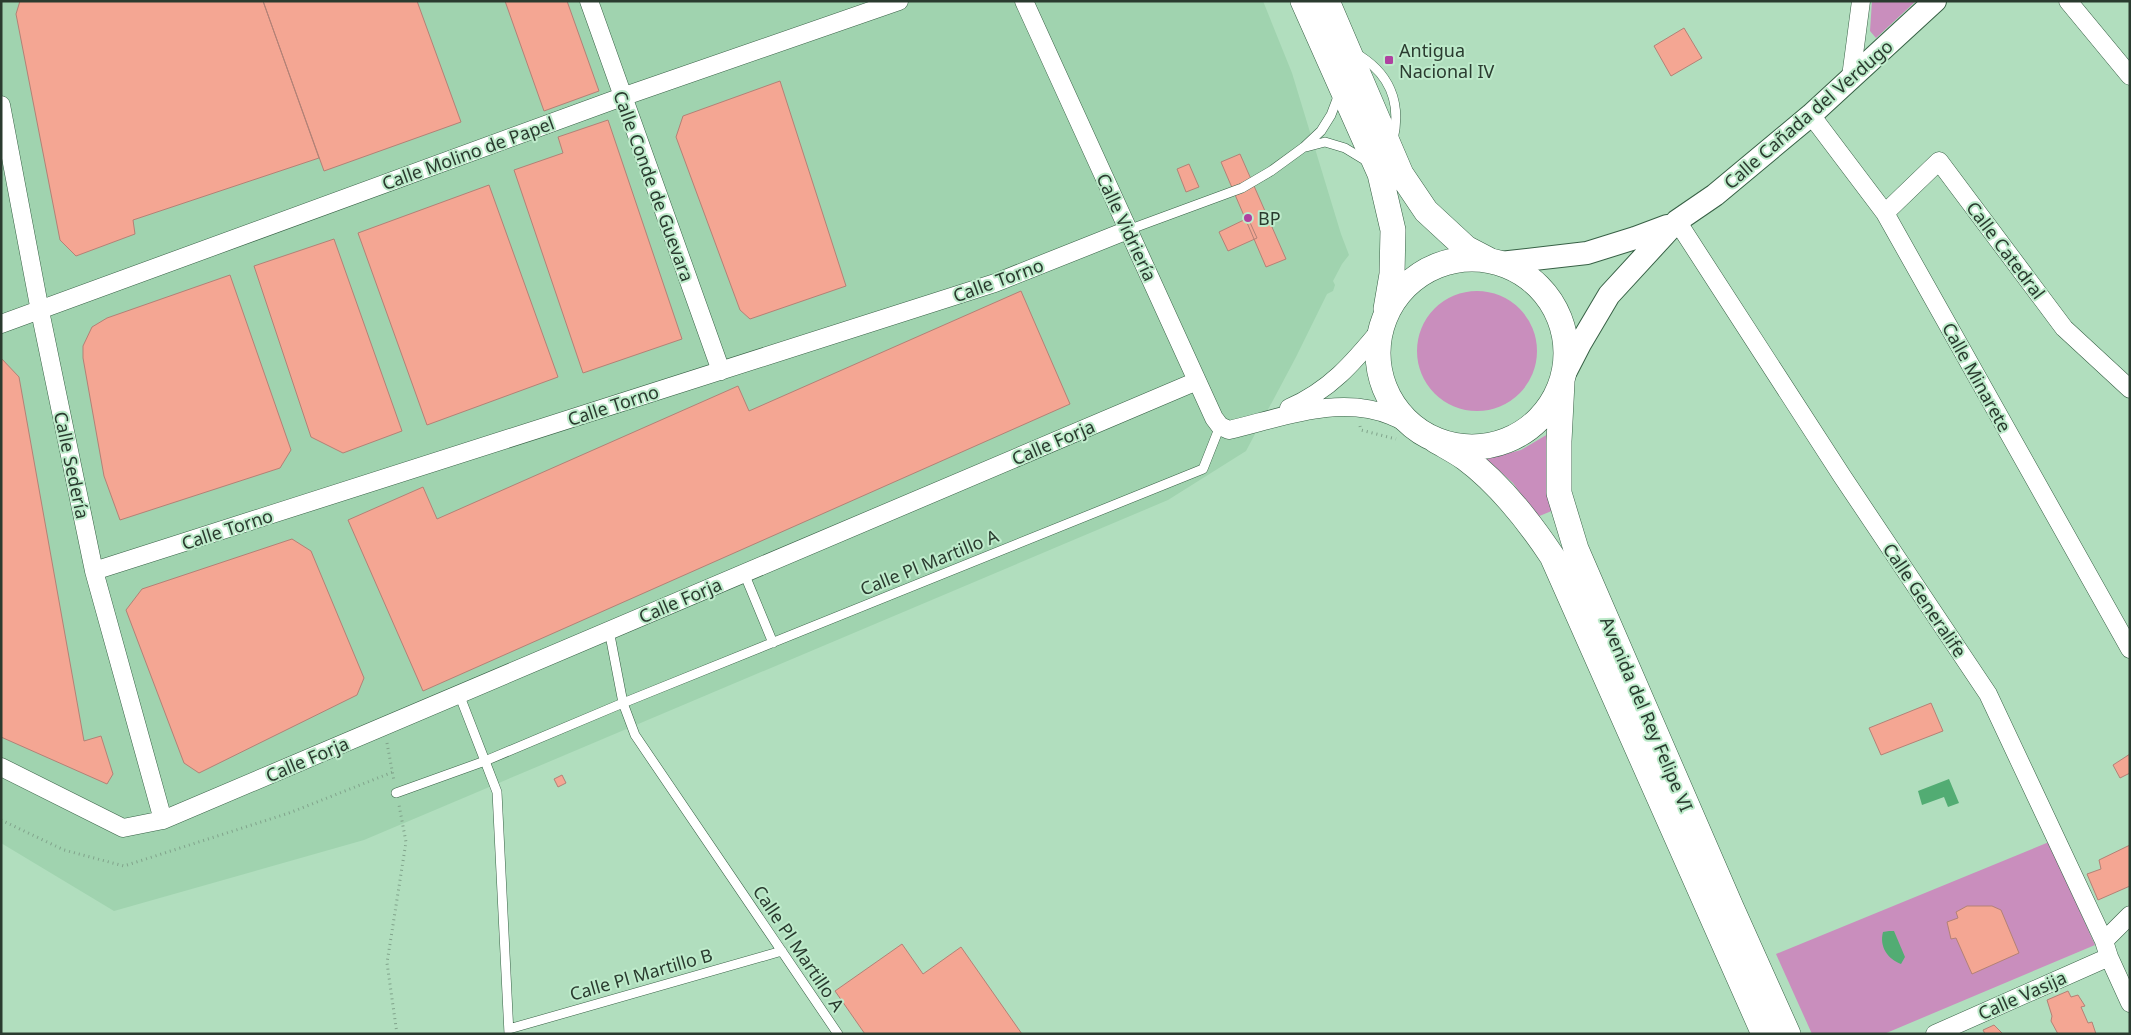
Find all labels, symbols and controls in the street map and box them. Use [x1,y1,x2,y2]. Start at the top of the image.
street label: Calle Cañada del Verdugo [1718,34,1898,194]
place label: Antigua Nacional IV [1399,38,1495,83]
marker: Antigua Nacional IV [1383,54,1395,66]
street label: Calle Conde de Guevara [608,87,700,285]
street label: Calle Molino de Papel [379,111,557,195]
street label: Calle Vidriería [1092,169,1162,285]
street label: Calle Catedral [1961,196,2051,304]
place label: BP [1258,206,1281,230]
marker: BP [1242,212,1254,224]
street label: Calle Torno [949,253,1047,307]
street label: Calle Minarete [1937,318,2017,436]
street label: Calle Torno [564,379,662,431]
street label: Calle Sedería [49,409,95,521]
street label: Calle Forja [1008,414,1098,470]
street label: Calle Torno [178,503,276,555]
street label: Calle Pl Martillo A [856,523,1002,601]
street label: Calle Generalife [1878,538,1972,662]
street label: Calle Forja [635,572,725,628]
street label: Avenida del Rey Felipe VI [1595,613,1699,815]
street label: Calle Forja [262,731,352,787]
street label: Calle Pl Martillo A [748,880,850,1016]
street label: Calle Pl Martillo B [567,942,715,1006]
street label: Calle Vasija [1974,965,2070,1025]

